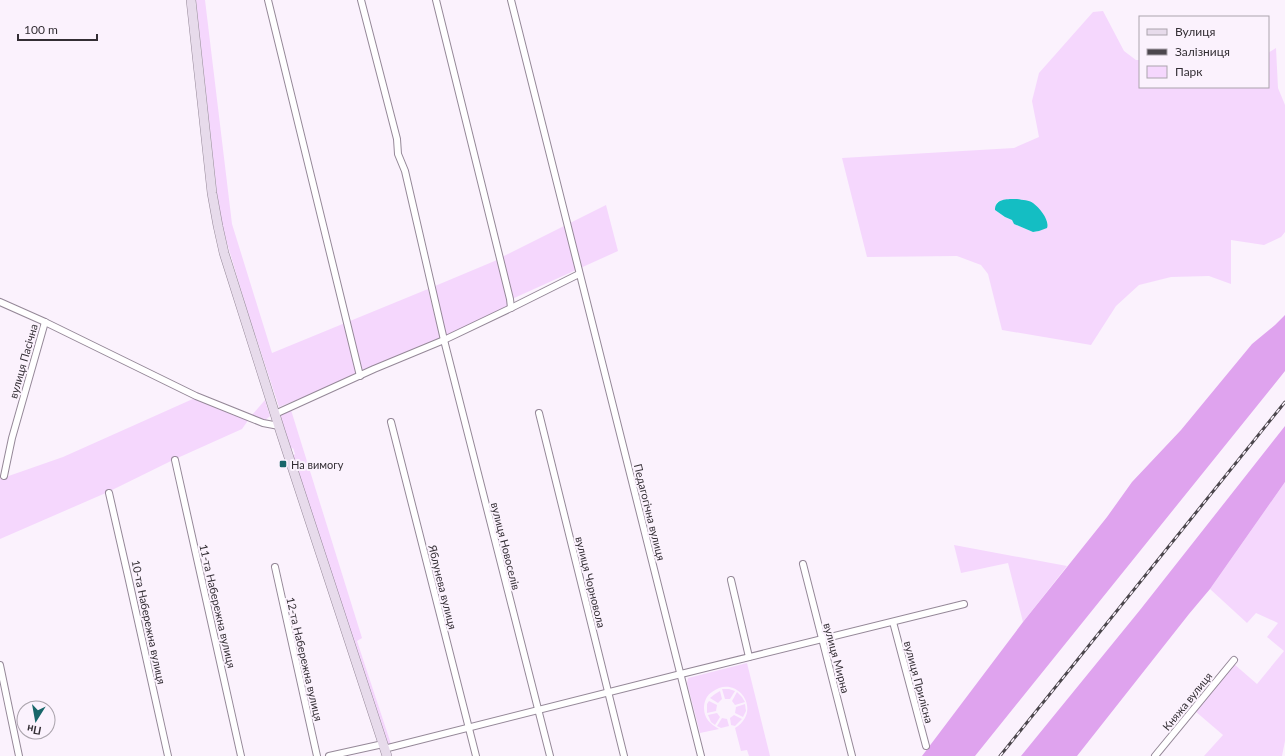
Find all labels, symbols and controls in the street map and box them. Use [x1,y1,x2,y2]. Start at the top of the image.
scale bar [18,16,97,42]
legend [1139,16,1269,88]
text: 100 m [24,22,58,37]
text: Вулиця [1175,24,1215,39]
text: Залізниця [1175,44,1230,59]
text: Парк [1175,64,1203,79]
street label: вулиця Пасічна [6,322,40,400]
place label: На вимогу [291,458,344,471]
marker: На вимогу [278,459,288,469]
street label: Педагогічна вулиця [632,462,668,562]
street label: вулиця Новоселів [489,501,523,591]
street label: вулиця Чорновола [573,535,609,629]
street label: Яблунева вулиця [426,542,460,631]
street label: 11-та Набережна вулиця [197,543,239,669]
street label: 10-та Набережна вулиця [129,559,169,685]
street label: 12-та Набережна вулиця [284,596,326,722]
street label: вулиця Мирна [821,621,853,695]
street label: вулиця Прилісна [902,639,936,725]
street label: Княжа вулиця [1160,669,1214,733]
north arrow [16,700,56,740]
text: Пн [26,723,42,738]

